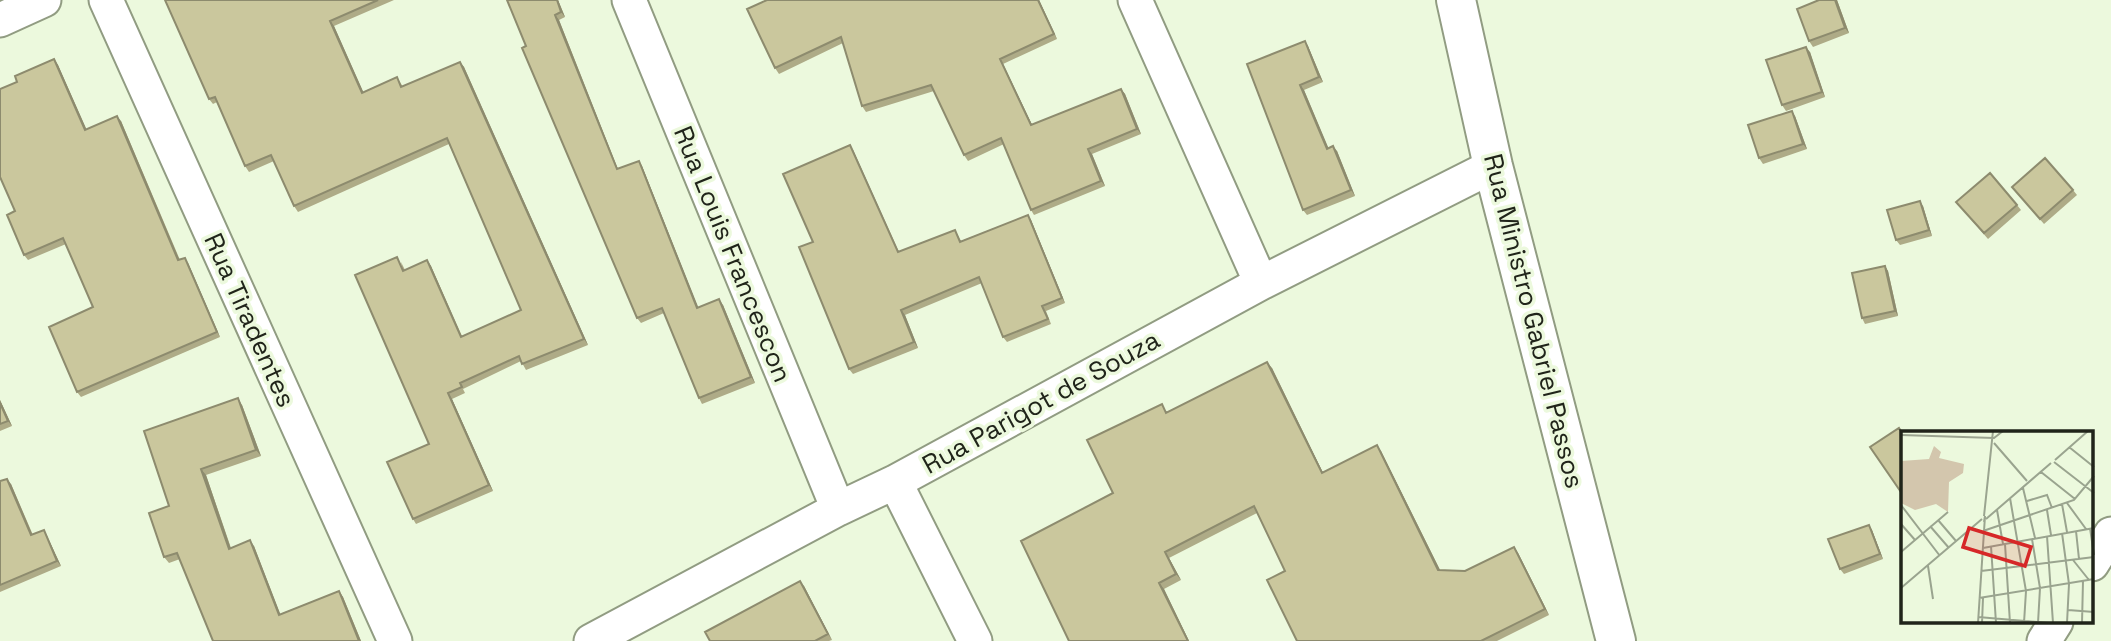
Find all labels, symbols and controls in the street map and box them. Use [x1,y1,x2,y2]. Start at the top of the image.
street label: Rua Louis Francescon [666,121,800,387]
street label: Rua Ministro Gabriel Passos [1476,150,1592,492]
street label: Rua Tiradentes [196,228,304,412]
street label: Rua Parigot de Souza [916,323,1166,481]
inset map [1901,431,2094,624]

